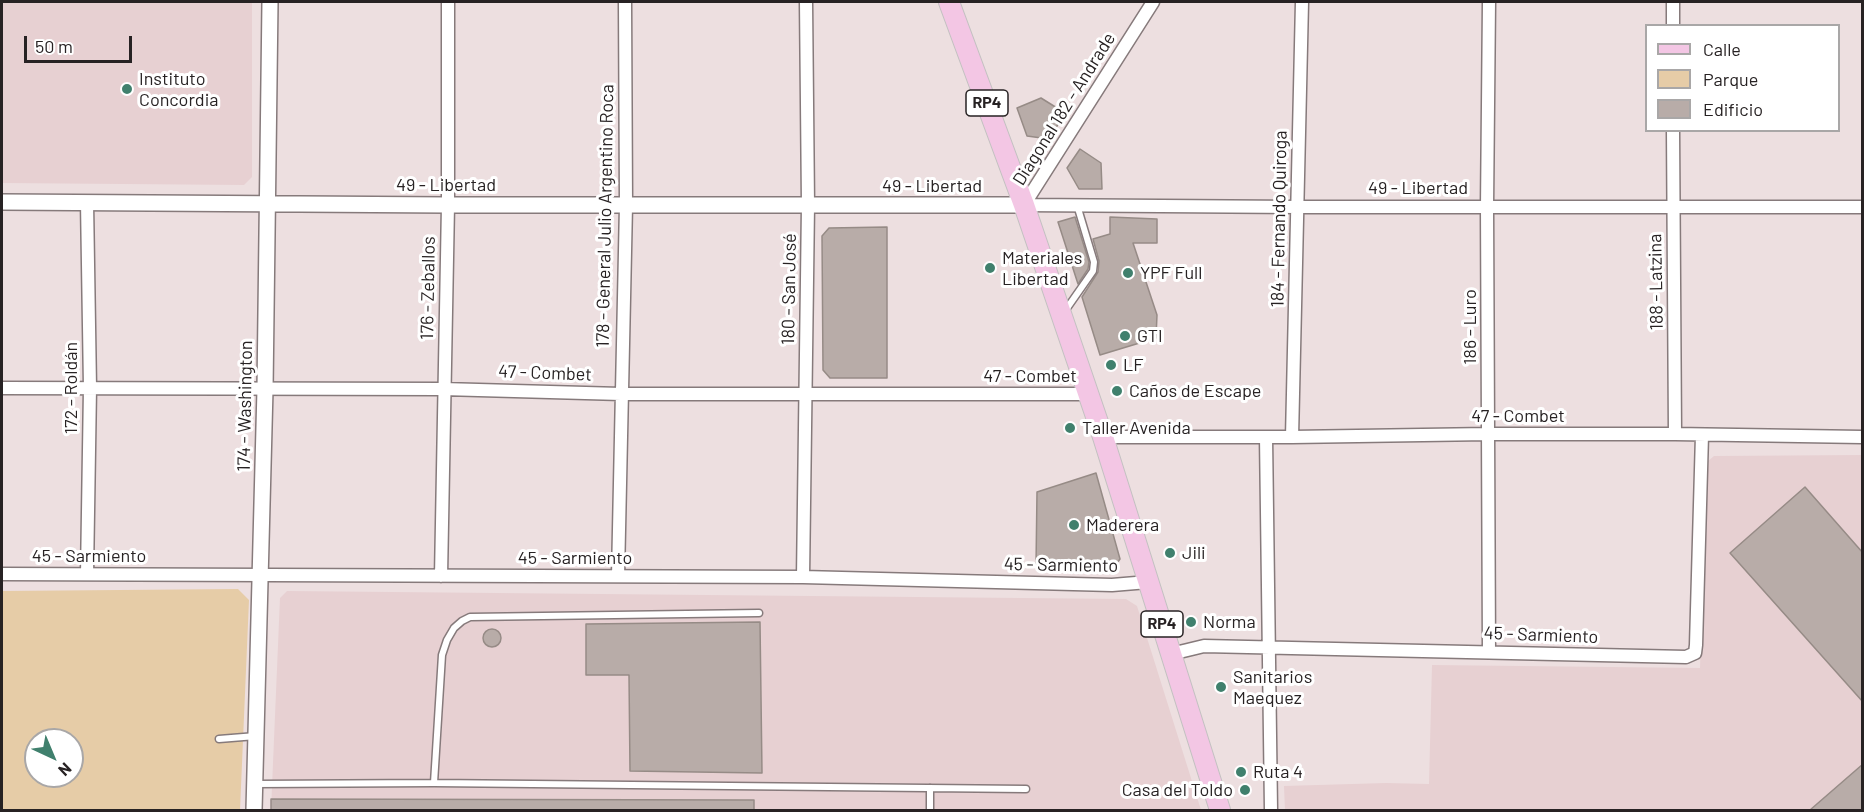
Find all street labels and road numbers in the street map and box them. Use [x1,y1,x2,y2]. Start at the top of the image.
street label: Diagonal 182 - Andrade [1008,29,1120,189]
street label: 178 - General Julio Argentino Roca [592,84,618,348]
road number: RP4 [966,90,1008,116]
street label: 184 - Fernando Quiroga [1267,130,1291,308]
street label: 49 - Libertad [396,174,496,196]
street label: 49 - Libertad [882,175,982,197]
street label: 49 - Libertad [1368,177,1468,199]
street label: 180 - San José [777,233,801,345]
street label: 188 - Latzina [1644,233,1668,331]
street label: 176 - Zeballos [416,236,440,340]
street label: 186 - Luro [1459,289,1481,365]
street label: 174 - Washington [233,340,257,472]
street label: 172 - Roldán [60,342,82,434]
street label: 47 - Combet [498,361,592,385]
street label: 47 - Combet [983,365,1077,387]
street label: 47 - Combet [1471,405,1565,427]
street label: 45 - Sarmiento [32,545,146,567]
street label: 45 - Sarmiento [518,547,632,569]
street label: 45 - Sarmiento [1004,553,1118,577]
road number: RP4 [1141,611,1183,637]
street label: 45 - Sarmiento [1483,622,1599,648]

